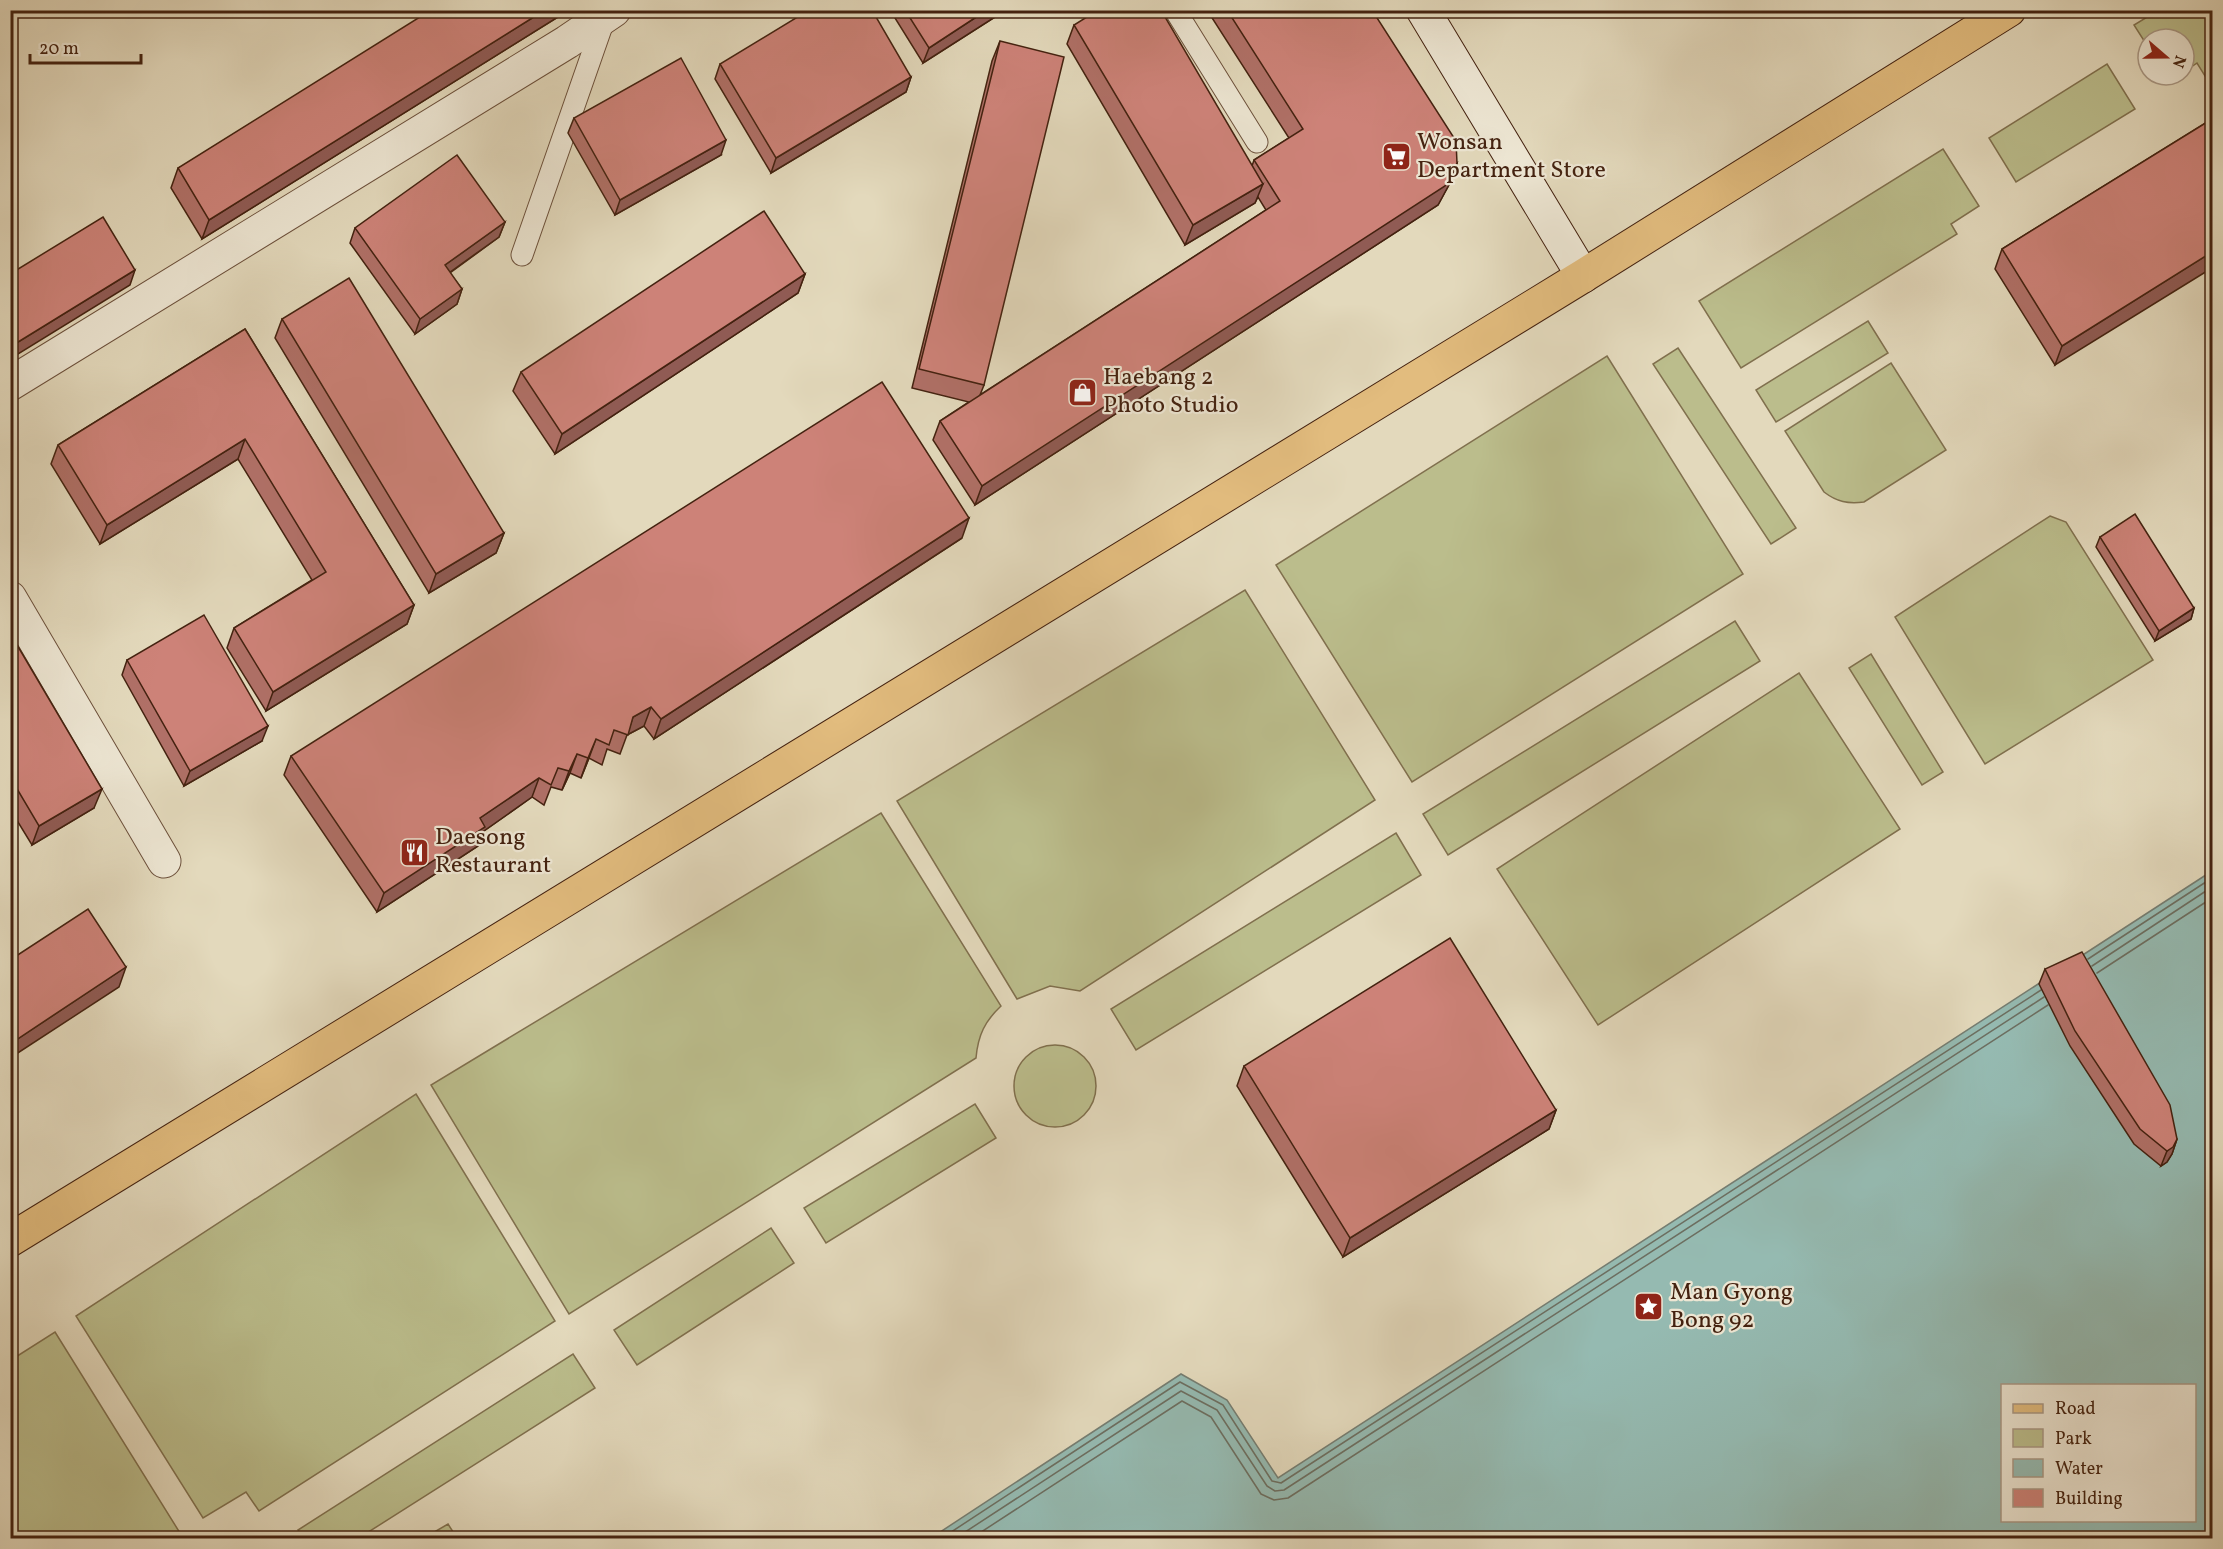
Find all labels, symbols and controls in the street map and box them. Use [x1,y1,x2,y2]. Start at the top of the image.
scale bar [30,27,141,65]
north arrow [2136,27,2196,87]
text: 20 m [39,37,79,62]
text: N [2166,52,2191,71]
place label: Wonsan Department Store [1417,126,1606,188]
supermarket icon: Wonsan Department Store [1380,141,1412,173]
place label: Haebang 2 Photo Studio [1103,361,1239,423]
shop icon: Haebang 2 Photo Studio [1066,376,1098,408]
place label: Daesong Restaurant [435,821,551,883]
restaurant icon: Daesong Restaurant [398,836,430,868]
place label: Man Gyong Bong 92 [1670,1276,1793,1338]
place icon: Man Gyong Bong 92 [1633,1291,1665,1323]
legend [2001,1384,2196,1522]
text: Road [2055,1397,2096,1422]
text: Park [2055,1427,2092,1452]
text: Water [2055,1457,2103,1482]
text: Building [2055,1487,2123,1512]

